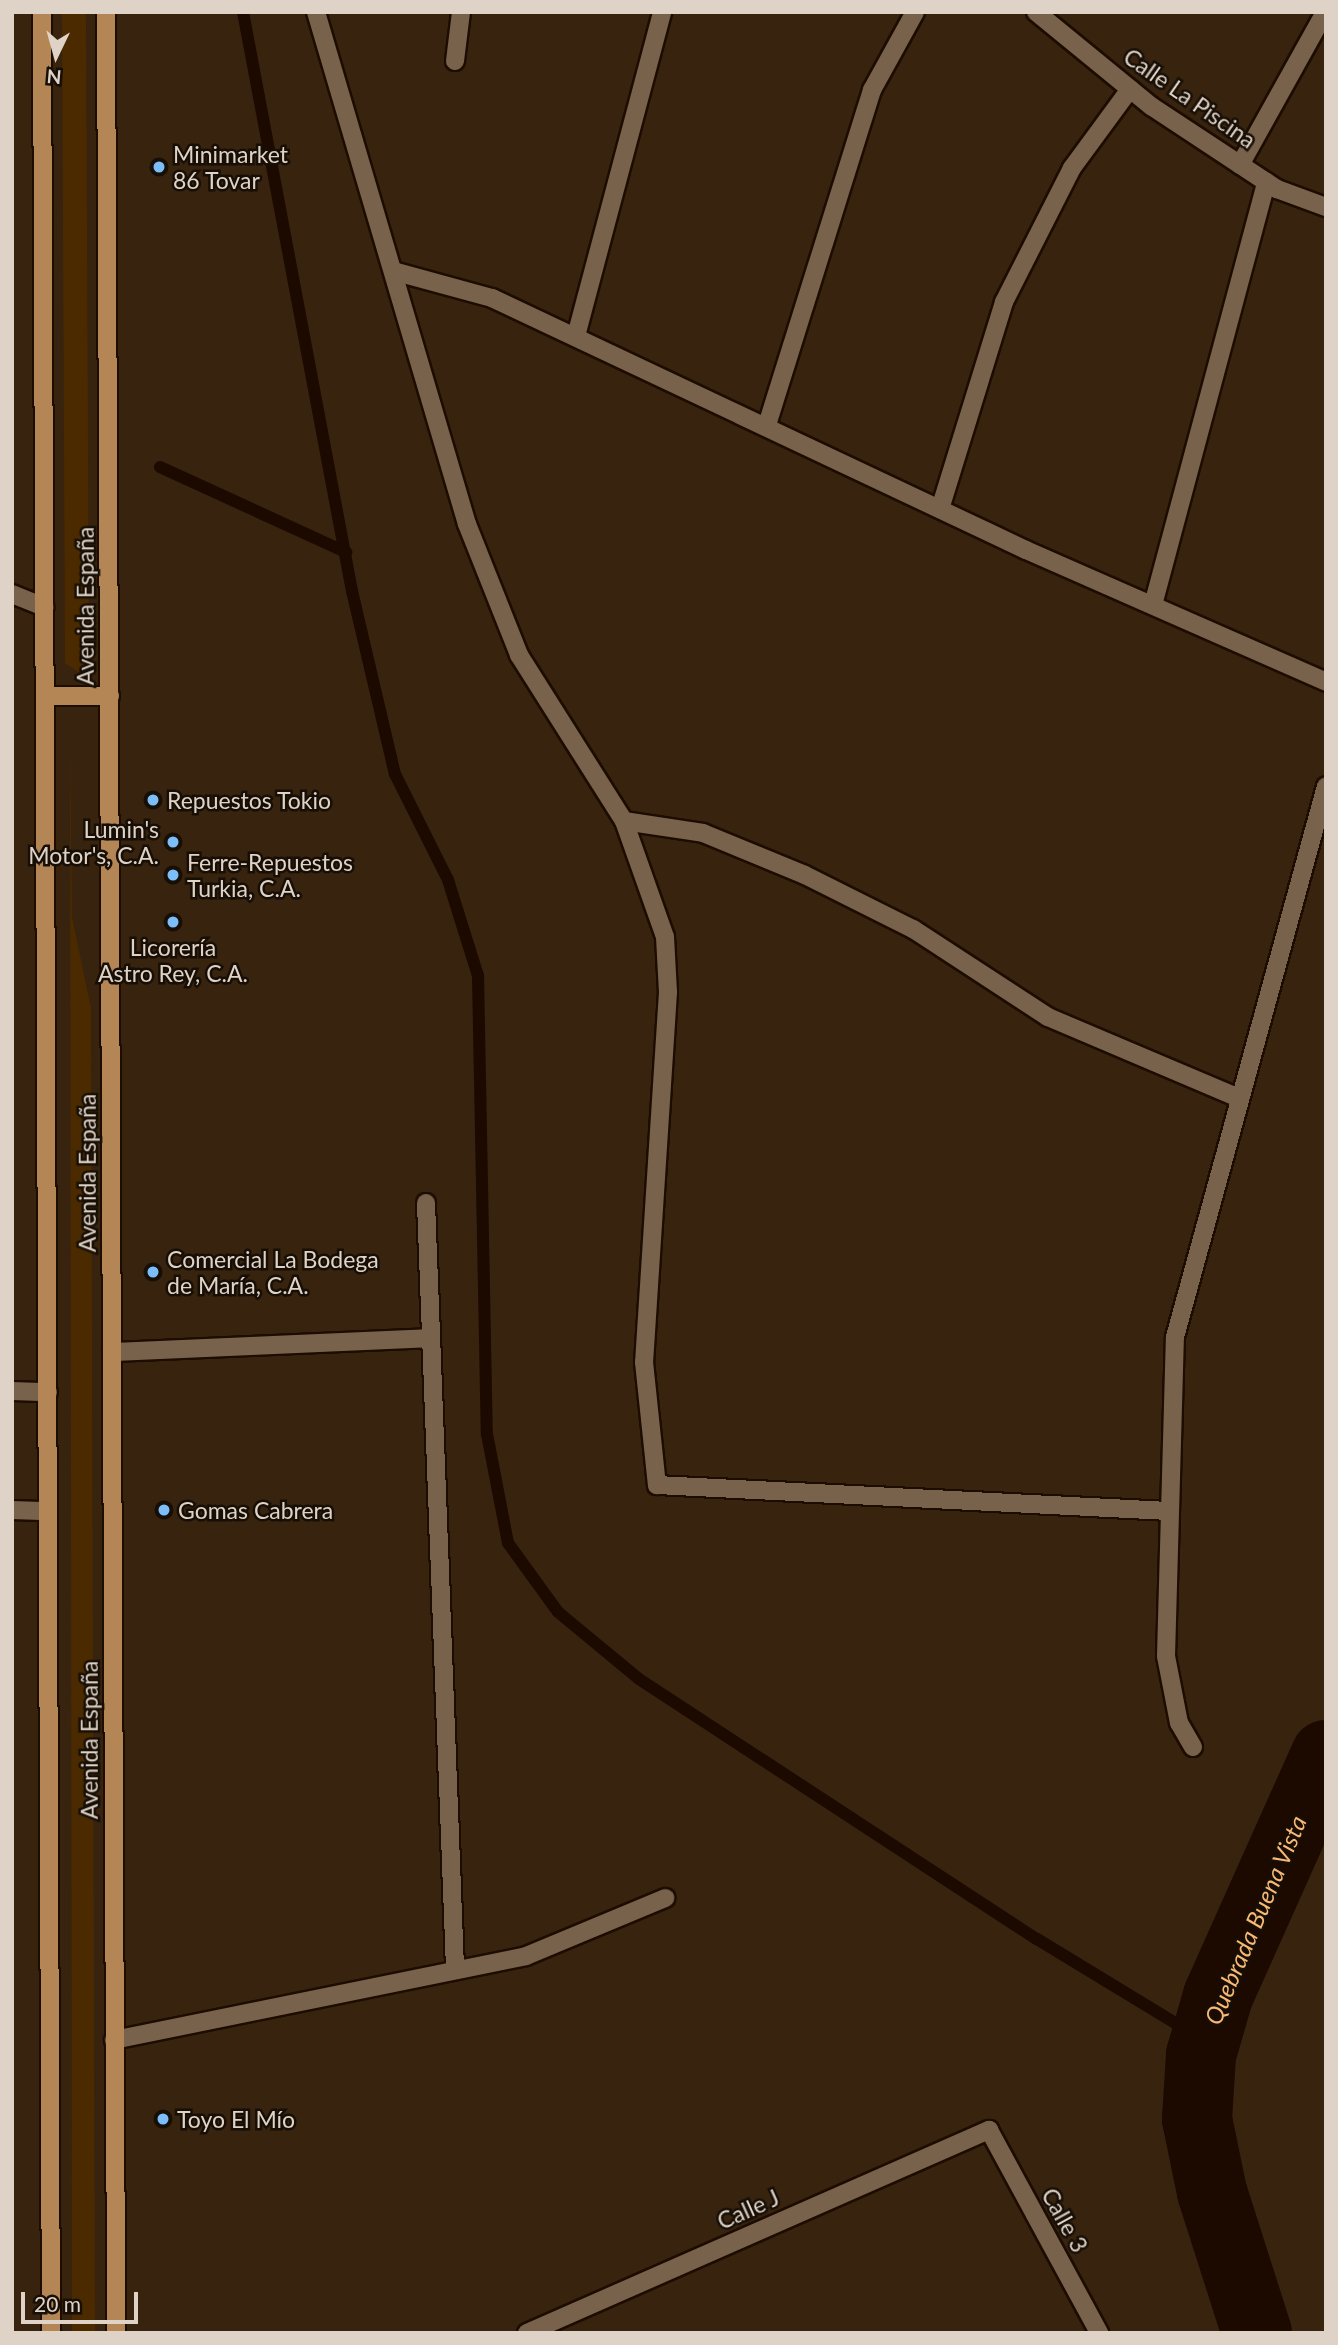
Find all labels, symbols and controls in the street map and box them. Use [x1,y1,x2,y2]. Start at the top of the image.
north arrow [21,21,91,91]
street label: Calle La Piscina [1119,42,1261,154]
text: N [46,65,62,90]
place label: Minimarket 86 Tovar [173,140,288,194]
marker: Minimarket 86 Tovar [151,159,167,175]
street label: Avenida España [71,527,99,685]
place label: Repuestos Tokio [167,786,332,814]
marker: Repuestos Tokio [145,792,161,808]
place label: Lumin's Motor's, C.A. [28,815,159,869]
marker: Lumin's Motor's, C.A. [165,834,181,850]
place label: Ferre-Repuestos Turkia, C.A. [187,848,353,902]
marker: Ferre-Repuestos Turkia, C.A. [165,867,181,883]
marker: Licorería Astro Rey, C.A. [165,914,181,930]
place label: Licorería Astro Rey, C.A. [98,933,248,987]
street label: Avenida España [73,1094,101,1252]
place label: Comercial La Bodega de María, C.A. [167,1245,379,1299]
marker: Comercial La Bodega de María, C.A. [145,1264,161,1280]
place label: Gomas Cabrera [178,1496,333,1524]
marker: Gomas Cabrera [156,1502,172,1518]
street label: Avenida España [75,1661,103,1819]
water label: Quebrada Buena Vista [1198,1811,1312,2029]
place label: Toyo El Mío [177,2105,295,2133]
marker: Toyo El Mío [155,2111,171,2127]
street label: Calle J [713,2183,783,2235]
street label: Calle 3 [1036,2183,1094,2257]
scale bar [24,2278,142,2322]
text: 20 m [34,2291,81,2316]

